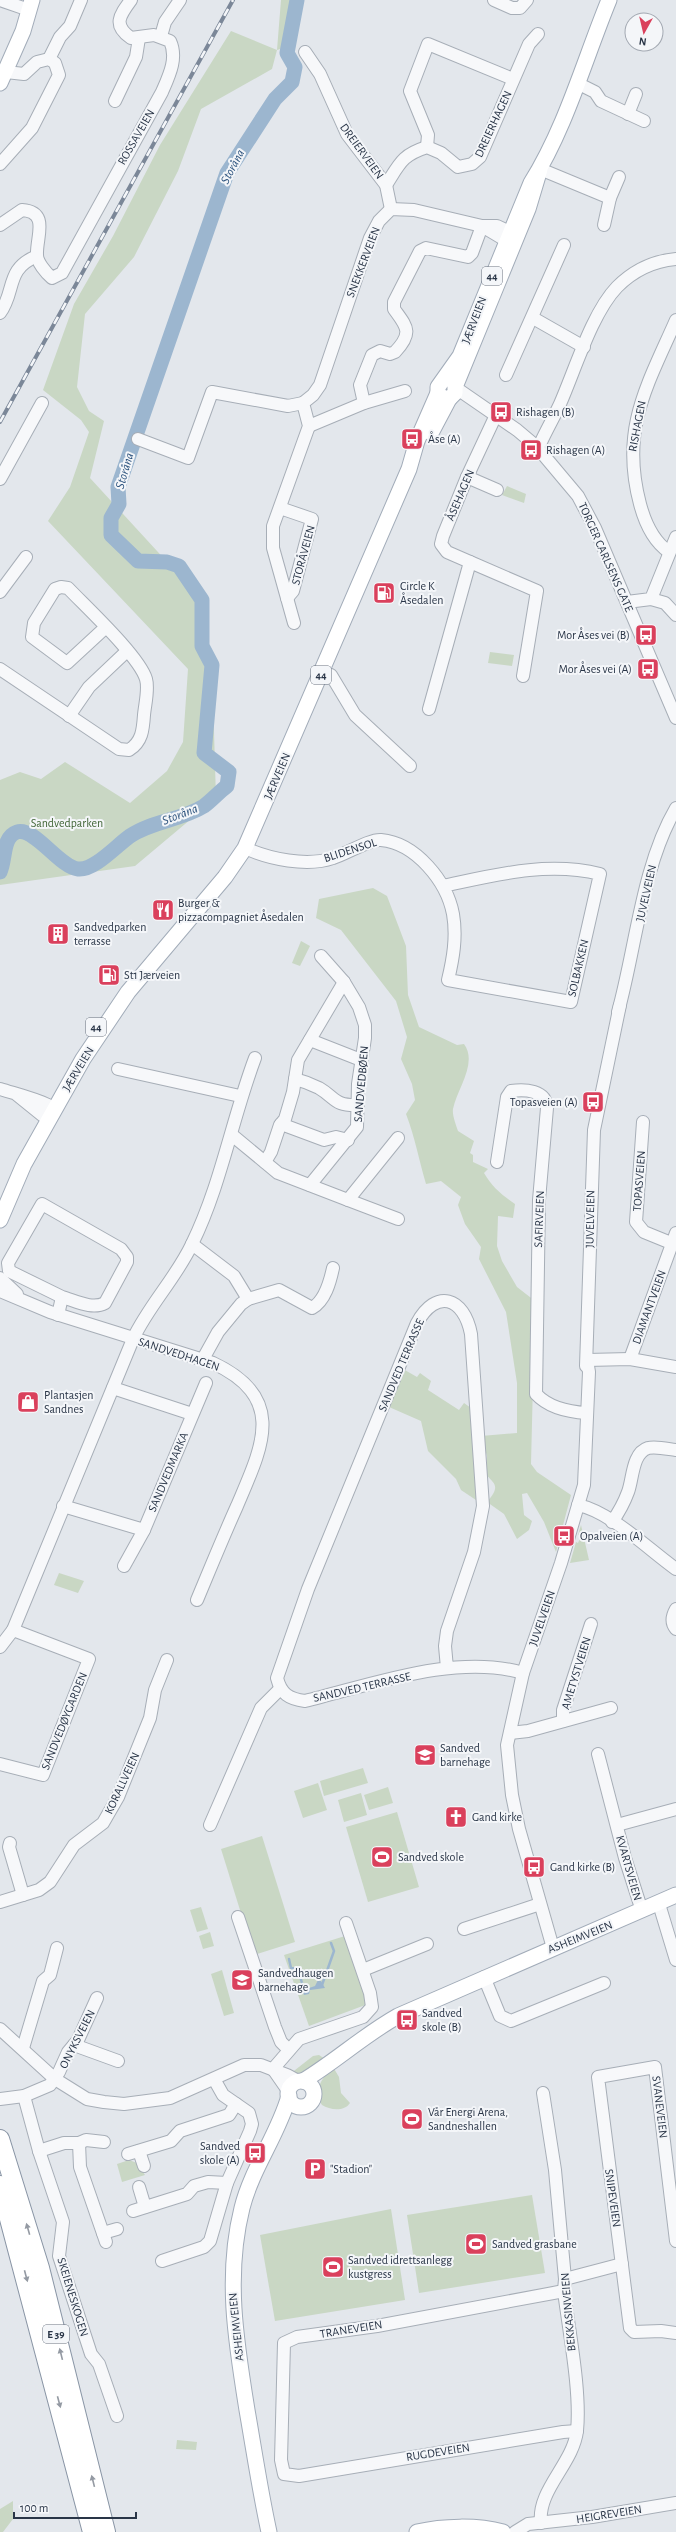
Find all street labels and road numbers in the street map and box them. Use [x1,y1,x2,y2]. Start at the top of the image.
street label: DREIERHAGEN [472,89,514,159]
street label: ROSSAVEIEN [115,107,157,167]
street label: DREIERVEIEN [338,121,386,181]
street label: SNEKKERVEIEN [344,225,382,299]
road number: 44 [482,267,502,285]
street label: JÆRVEIEN [460,295,488,345]
street label: RISHAGEN [626,399,648,453]
street label: ÅSEHAGEN [442,467,476,522]
street label: TORGER CARLSENS GATE [576,500,636,614]
street label: STORÅVEIEN [287,523,317,586]
road number: 44 [311,666,331,684]
street label: JÆRVEIEN [262,751,292,801]
street label: BLIDENSOL [322,836,378,864]
street label: JUVELVEIEN [634,863,658,923]
street label: SOLBAKKEN [566,938,590,998]
road number: 44 [86,1018,106,1036]
street label: JÆRVEIEN [60,1045,96,1093]
street label: SANDVEDBØEN [352,1045,370,1123]
street label: TOPASVEIEN [631,1150,647,1212]
street label: SAFIRVEIEN [532,1190,546,1248]
street label: JUVELVEIEN [583,1190,597,1248]
street label: DIAMANTVEIEN [630,1268,668,1346]
street label: SANDVED TERRASSE [376,1317,426,1413]
street label: SANDVEDHAGEN [137,1335,221,1373]
street label: SANDVEDMARKA [146,1430,190,1514]
street label: JUVELVEIEN [527,1589,557,1647]
street label: AMETYSTVEIEN [559,1635,593,1711]
street label: SANDVEDØYGARDEN [39,1670,89,1772]
street label: SANDVED TERRASSE [312,1670,412,1704]
street label: KORALLVEIEN [102,1750,142,1816]
street label: KVARTSVEIEN [614,1834,644,1902]
street label: ASHEIMVEIEN [546,1919,614,1955]
street label: ONYKSVEIEN [57,2008,97,2070]
street label: SVANEVEIEN [650,2075,670,2139]
street label: SNIPEVEIEN [603,2168,623,2228]
street label: SKEIENESKOGEN [55,2256,91,2338]
street label: BEKKASINVEIEN [559,2272,577,2352]
street label: ASHEIMVEIEN [226,2292,246,2362]
street label: TRANEVEIEN [319,2318,383,2340]
road number: E 39 [43,2325,69,2343]
street label: RUGDEVEIEN [405,2441,471,2463]
street label: HEIGREVEIEN [575,2503,643,2525]

